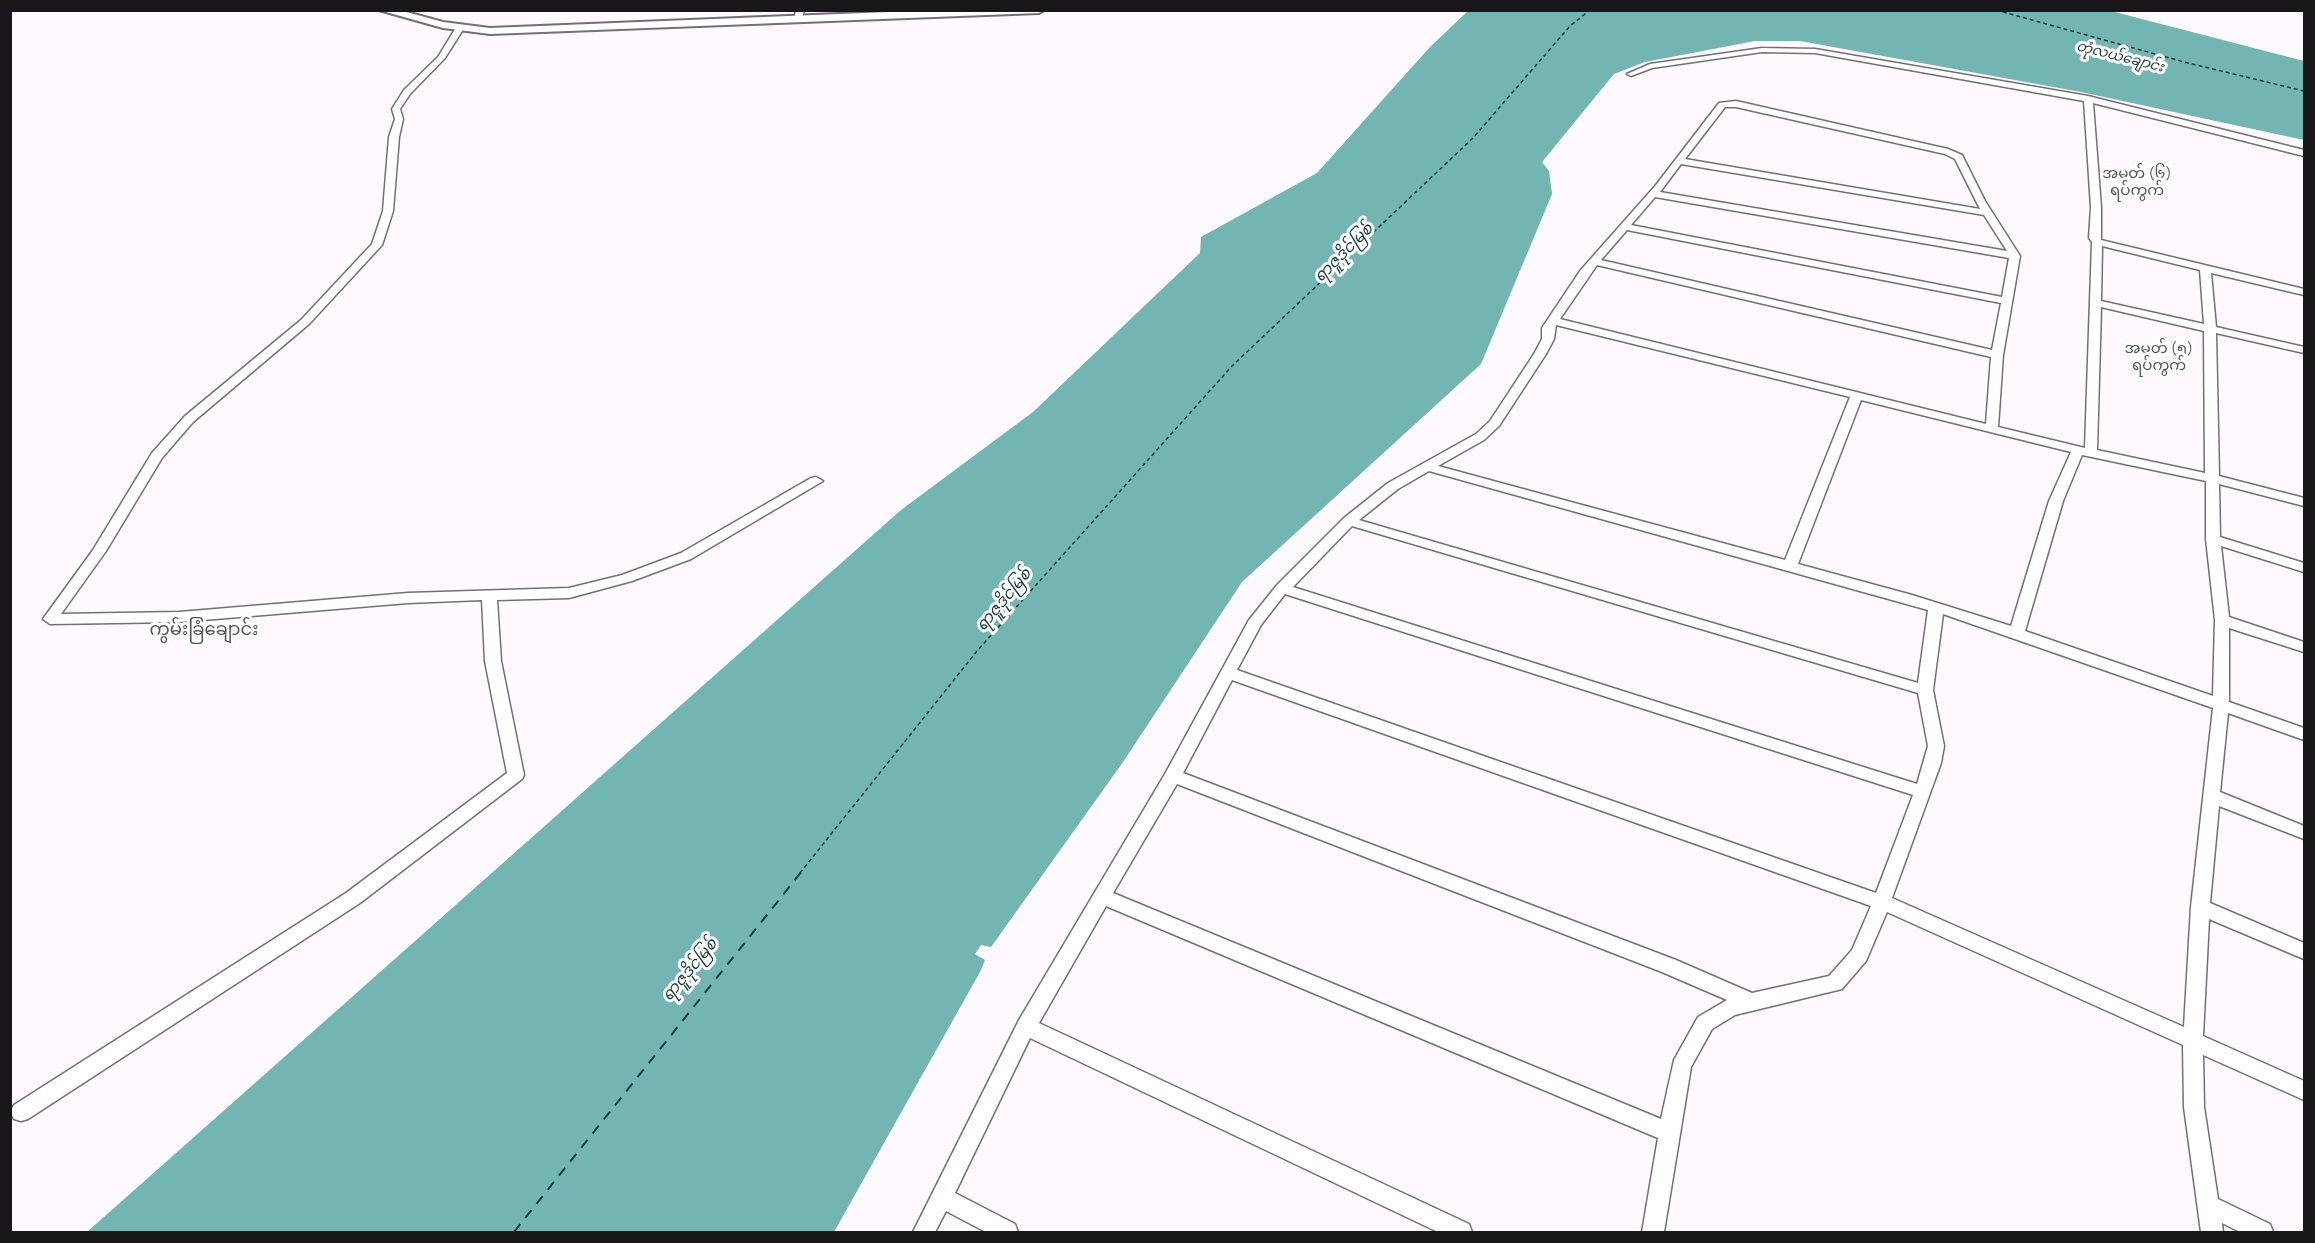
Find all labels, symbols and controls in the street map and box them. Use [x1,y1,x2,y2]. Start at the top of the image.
water label: တုံလယ်ချောင်း [2075,38,2165,76]
district label: အမှတ် (၆) ရပ်ကွက် [2102,165,2172,200]
water label: ရာဇူဒိုင်မြစ် [1311,220,1377,286]
district label: အမှတ် (၅) ရပ်ကွက် [2125,340,2193,375]
water label: ရာဇူဒိုင်မြစ် [972,565,1036,635]
district label: ကွမ်းခြံချောင်း [150,619,258,641]
water label: ရာဇူဒိုင်မြစ် [658,935,722,1005]

